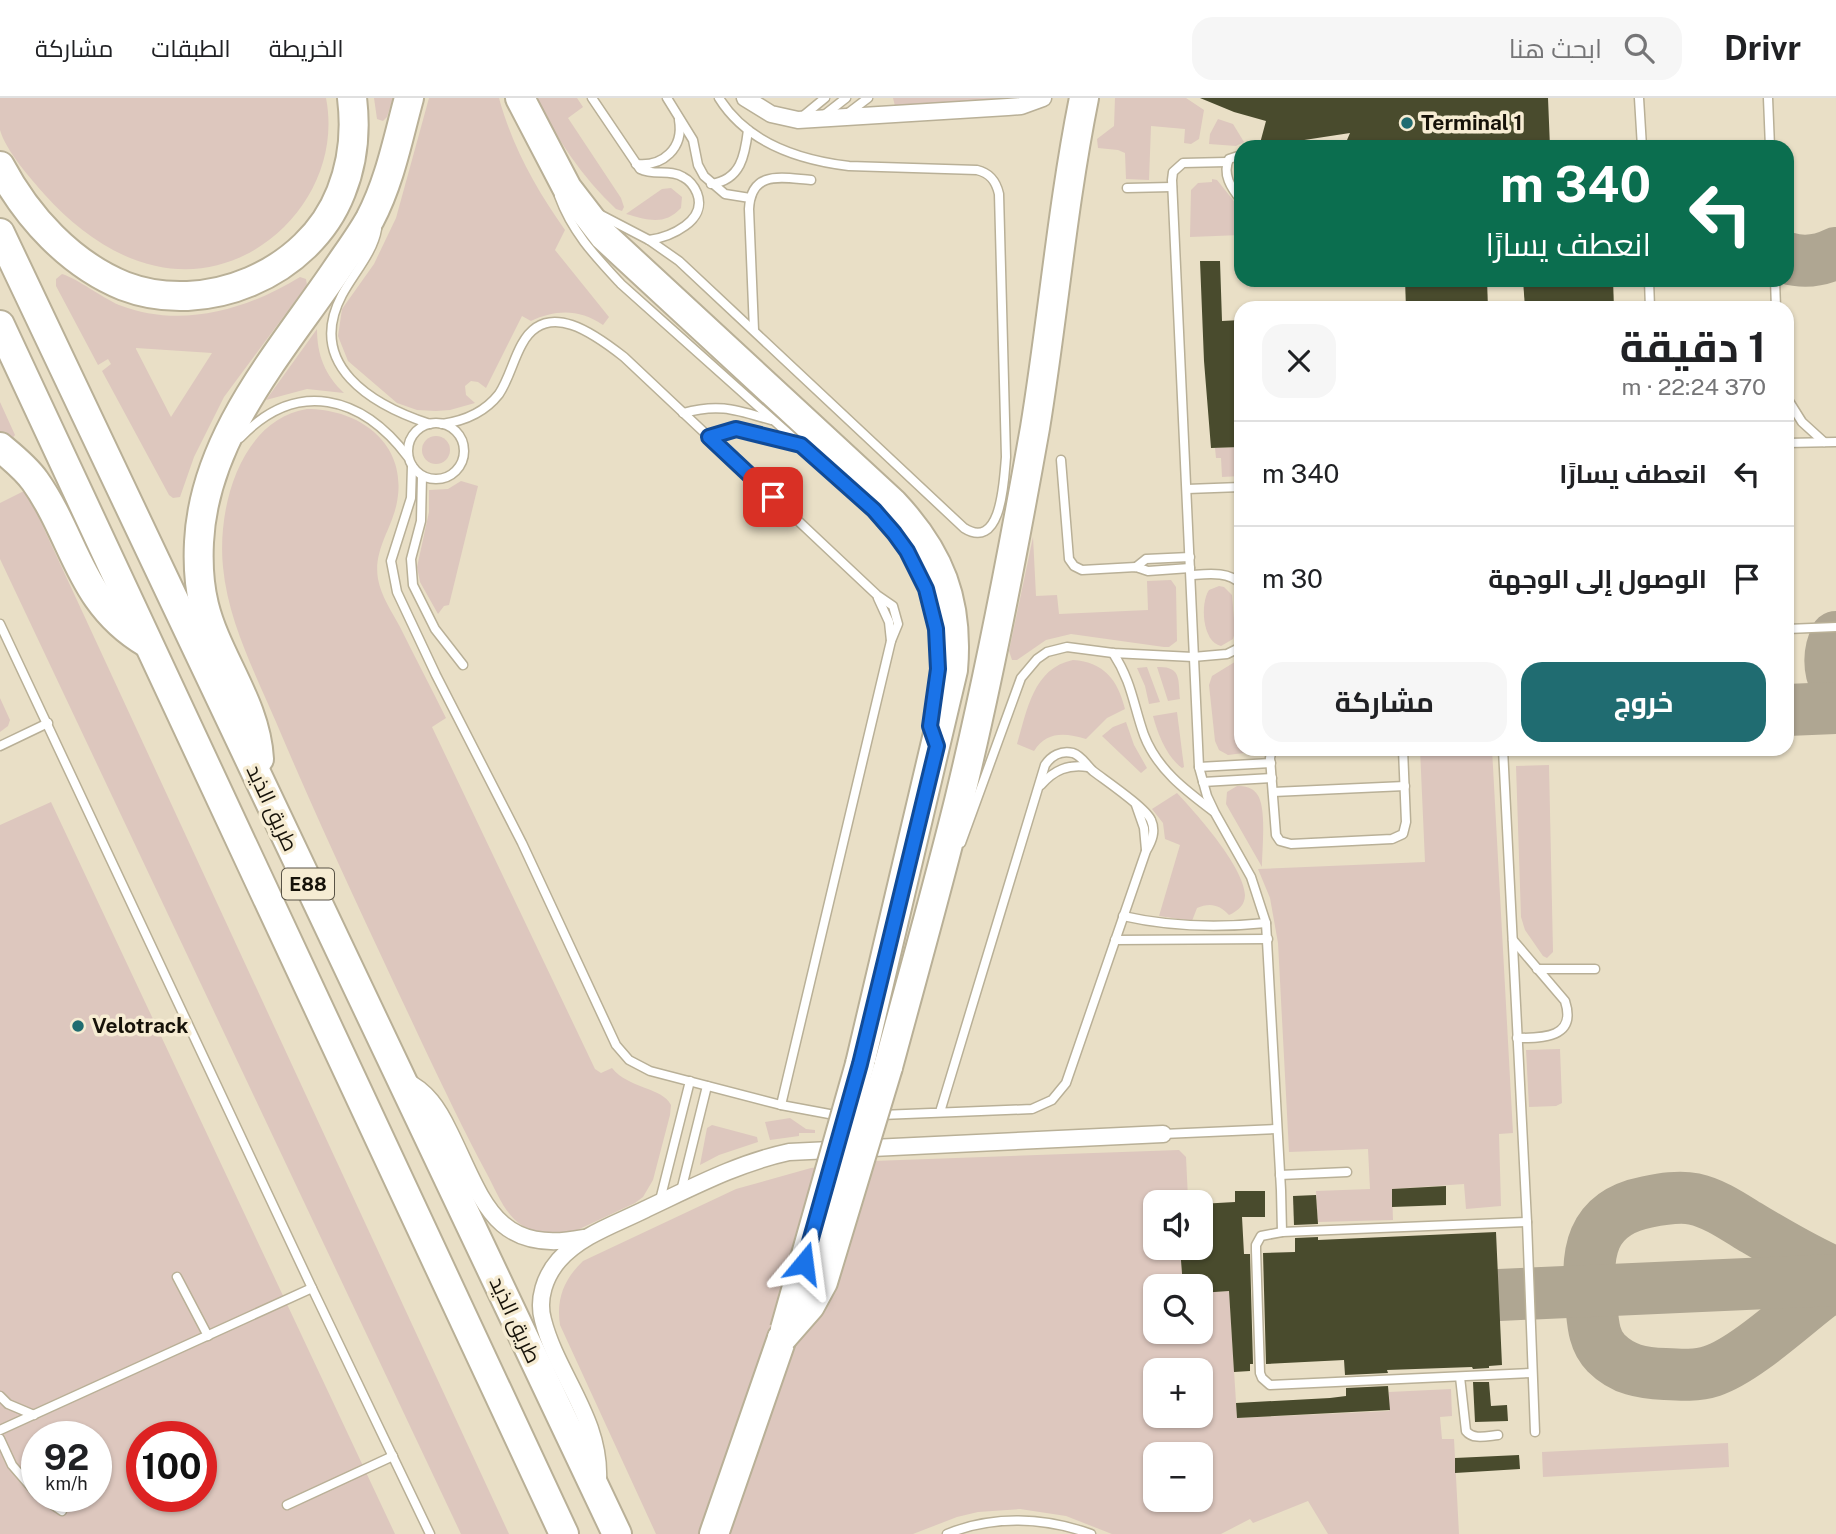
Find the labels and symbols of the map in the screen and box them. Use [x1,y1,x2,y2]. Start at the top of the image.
place label: Terminal 1 [1421,110,1522,135]
marker: Terminal 1 [1399,115,1415,131]
pin [743,467,803,527]
street label: طريق الذيد [241,761,303,855]
road number: E88 [282,869,334,900]
place label: Velotrack [92,1013,188,1038]
marker: Velotrack [70,1018,86,1034]
position arrow [767,1226,841,1300]
street label: طريق الذيد [484,1273,546,1367]
speed limit sign: 100 [126,1421,217,1512]

